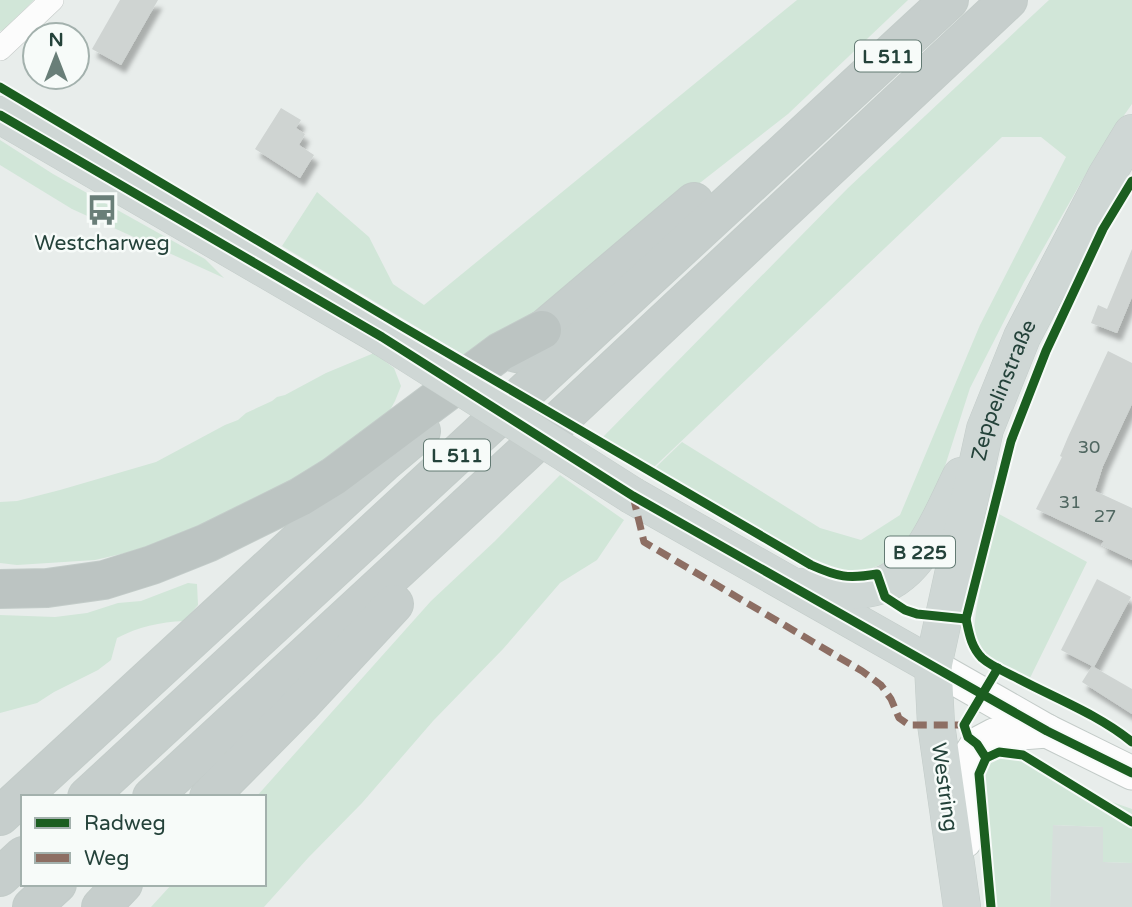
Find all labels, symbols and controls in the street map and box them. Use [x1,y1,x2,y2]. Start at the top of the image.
north arrow [21,21,91,91]
text: N [48,29,64,51]
road number: L 511 [855,40,921,72]
bus stop icon: Westcharweg [85,193,119,227]
place label: Westcharweg [34,231,170,256]
street label: Zeppelinstraße [966,315,1042,463]
house number: 30 [1078,436,1100,458]
road number: L 511 [424,440,490,470]
house number: 31 [1059,491,1081,513]
house number: 27 [1094,505,1116,527]
road number: B 225 [885,537,955,568]
street label: Westring [926,741,963,833]
legend [21,795,266,886]
text: Radweg [84,811,166,836]
text: Weg [84,846,129,871]

